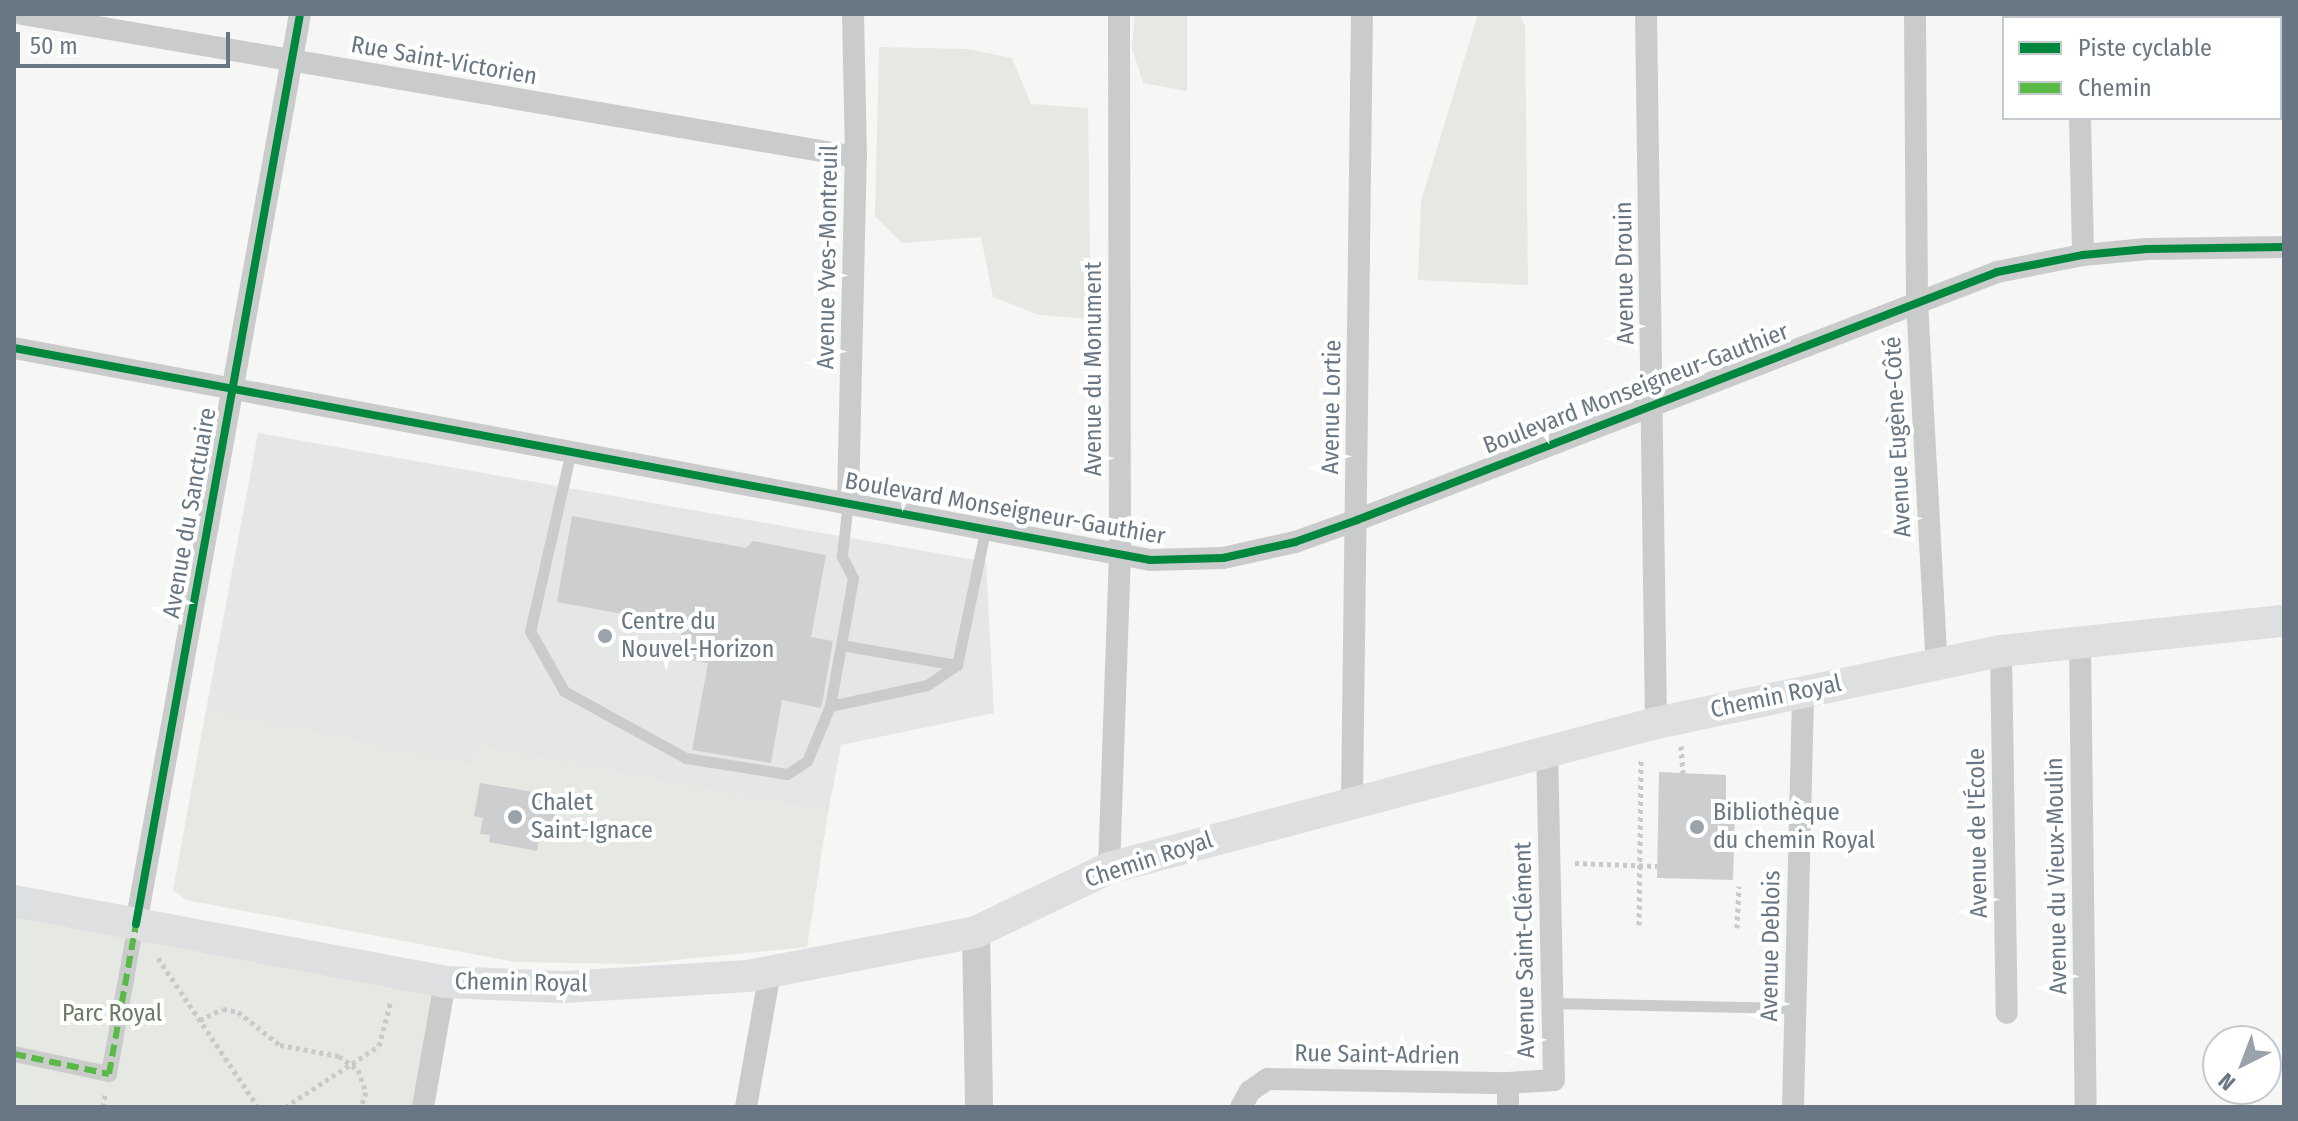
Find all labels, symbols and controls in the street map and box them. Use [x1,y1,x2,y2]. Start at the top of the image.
scale bar [20,16,234,66]
legend [2002,16,2282,120]
street label: Rue Saint-Victorien [349,30,539,92]
text: 50 m [30,32,78,60]
text: Piste cyclable [2078,34,2212,62]
text: Chemin [2078,74,2152,102]
street label: Avenue Yves-Montreuil [812,144,844,370]
street label: Avenue Drouin [1609,201,1641,345]
street label: Avenue du Monument [1080,262,1108,476]
street label: Boulevard Monseigneur-Gauthier [1479,317,1793,461]
street label: Avenue Eugène-Côté [1878,336,1918,538]
street label: Avenue Lortie [1316,339,1348,475]
street label: Avenue du Sanctuaire [157,406,223,620]
street label: Boulevard Monseigneur-Gauthier [843,467,1167,551]
place label: Centre du Nouvel-Horizon [621,608,774,664]
marker: Centre du Nouvel-Horizon [596,627,614,645]
street label: Chemin Royal [1708,669,1844,725]
street label: Avenue de l'École [1962,748,1994,918]
street label: Avenue du Vieux-Moulin [2041,757,2073,995]
place label: Chalet Saint-Ignace [531,789,653,845]
place label: Bibliothèque du chemin Royal [1713,799,1875,855]
marker: Chalet Saint-Ignace [506,808,524,826]
marker: Bibliothèque du chemin Royal [1688,818,1706,836]
street label: Chemin Royal [1081,826,1217,894]
street label: Avenue Saint-Clément [1509,841,1541,1059]
street label: Avenue Deblois [1755,870,1787,1022]
street label: Chemin Royal [454,967,588,999]
park label: Parc Royal [62,1000,162,1028]
north arrow [2202,1025,2282,1105]
street label: Rue Saint-Adrien [1294,1039,1460,1071]
text: N [2213,1067,2241,1096]

